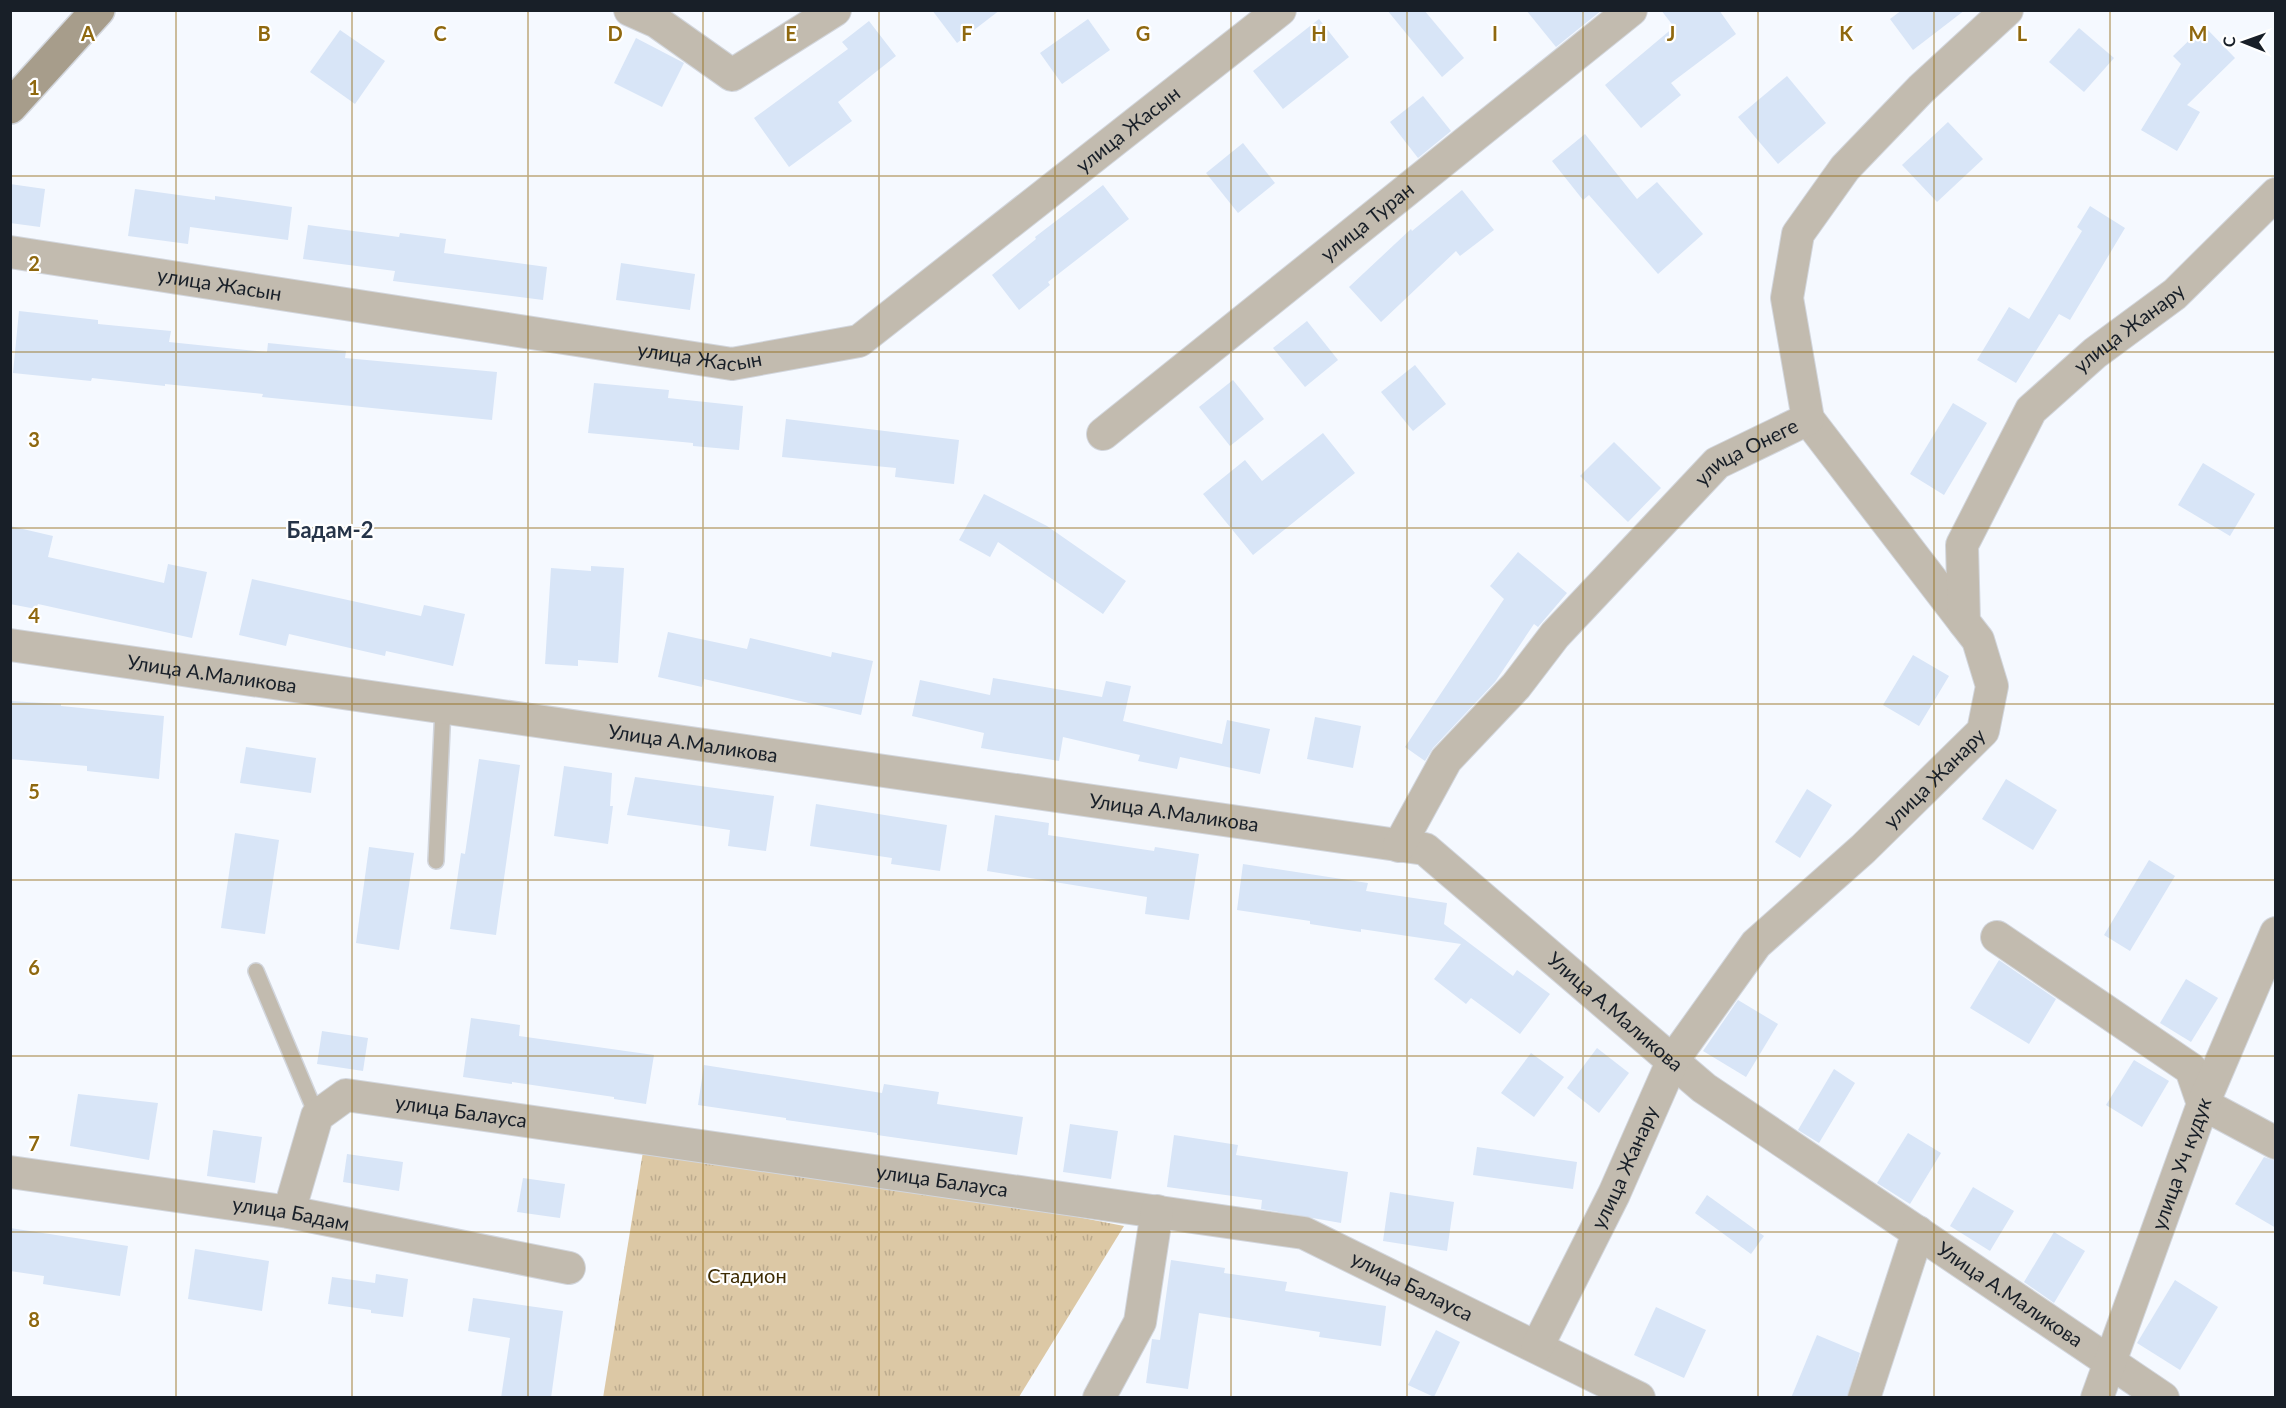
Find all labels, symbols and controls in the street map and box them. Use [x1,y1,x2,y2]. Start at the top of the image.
north arrow [2214,12,2274,72]
text: A [80,21,95,45]
text: B [257,21,271,45]
text: C [433,21,447,45]
text: D [607,21,623,45]
text: E [785,21,797,45]
text: F [961,21,973,45]
text: G [1136,21,1150,45]
text: H [1311,21,1327,45]
text: I [1492,21,1498,45]
text: J [1667,21,1675,45]
text: K [1839,21,1853,45]
text: L [2017,21,2028,45]
text: M [2189,21,2207,45]
text: С [2219,36,2238,47]
text: 1 [28,75,40,99]
street label: улица Жасын [1071,80,1184,177]
street label: улица Туран [1315,176,1418,266]
text: 2 [28,251,40,275]
street label: улица Жасын [156,262,284,305]
street label: улица Жанару [2068,278,2190,377]
street label: улица Жасын [636,337,764,376]
street label: улица Онеге [1689,413,1801,490]
text: 3 [28,427,40,451]
district label: Бадам-2 [287,516,373,543]
text: 4 [28,603,40,627]
street label: Улица А.Маликова [126,649,298,697]
street label: Улица А.Маликова [607,718,779,767]
street label: улица Жанару [1878,722,1990,833]
text: 5 [28,779,40,803]
street label: Улица А.Маликова [1088,788,1260,836]
street label: Улица А.Маликова [1543,946,1689,1076]
text: 6 [28,955,40,979]
street label: улица Балауса [394,1089,529,1132]
street label: улица Уч кудук [2146,1093,2216,1233]
street label: улица Жанару [1585,1101,1663,1233]
text: 7 [28,1131,40,1155]
street label: улица Балауса [875,1159,1010,1201]
street label: улица Бадам [231,1191,352,1235]
street label: Улица А.Маликова [1933,1236,2088,1352]
street label: улица Балауса [1347,1245,1477,1325]
park label: Стадион [707,1263,787,1287]
text: 8 [28,1307,40,1331]

